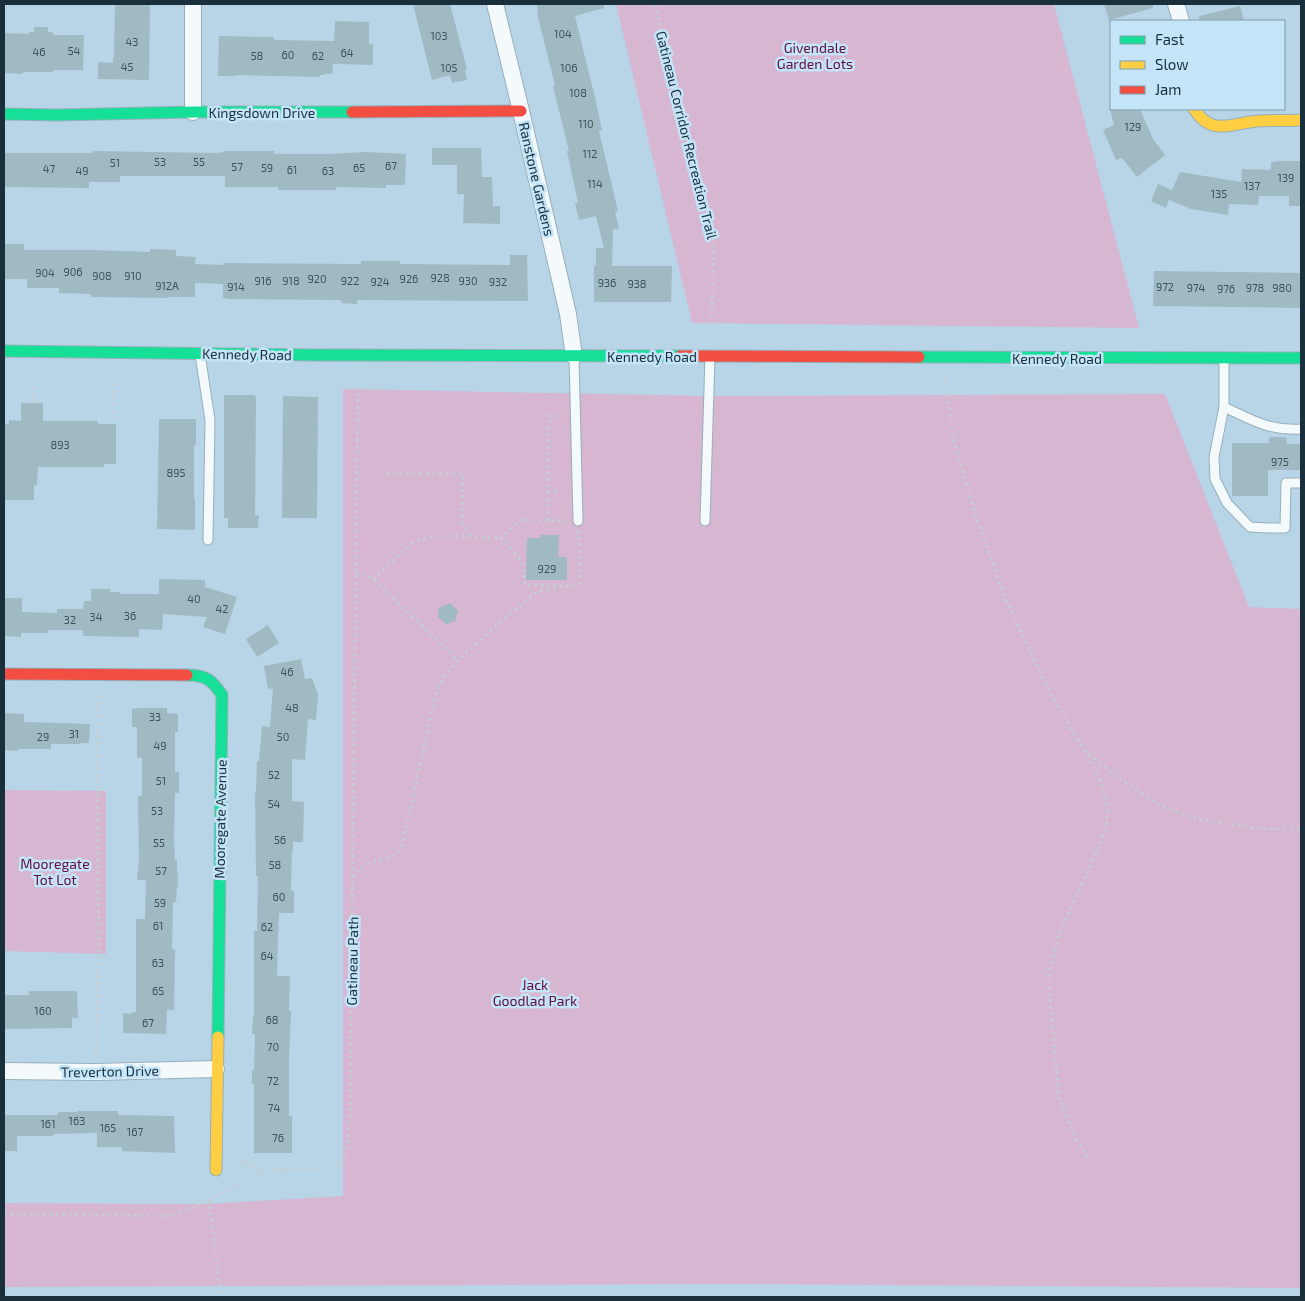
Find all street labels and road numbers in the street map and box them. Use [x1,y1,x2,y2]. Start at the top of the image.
street label: Gatineau Corridor Recreation Trail [653,29,721,242]
street label: Kingsdown Drive [209,104,315,121]
street label: Ranstone Gardens [516,120,558,238]
street label: Kennedy Road [202,345,292,363]
street label: Kennedy Road [607,348,697,365]
street label: Kennedy Road [1012,350,1102,367]
street label: Mooregate Avenue [210,759,230,879]
street label: Gatineau Path [343,916,361,1006]
street label: Treverton Drive [61,1062,159,1080]

